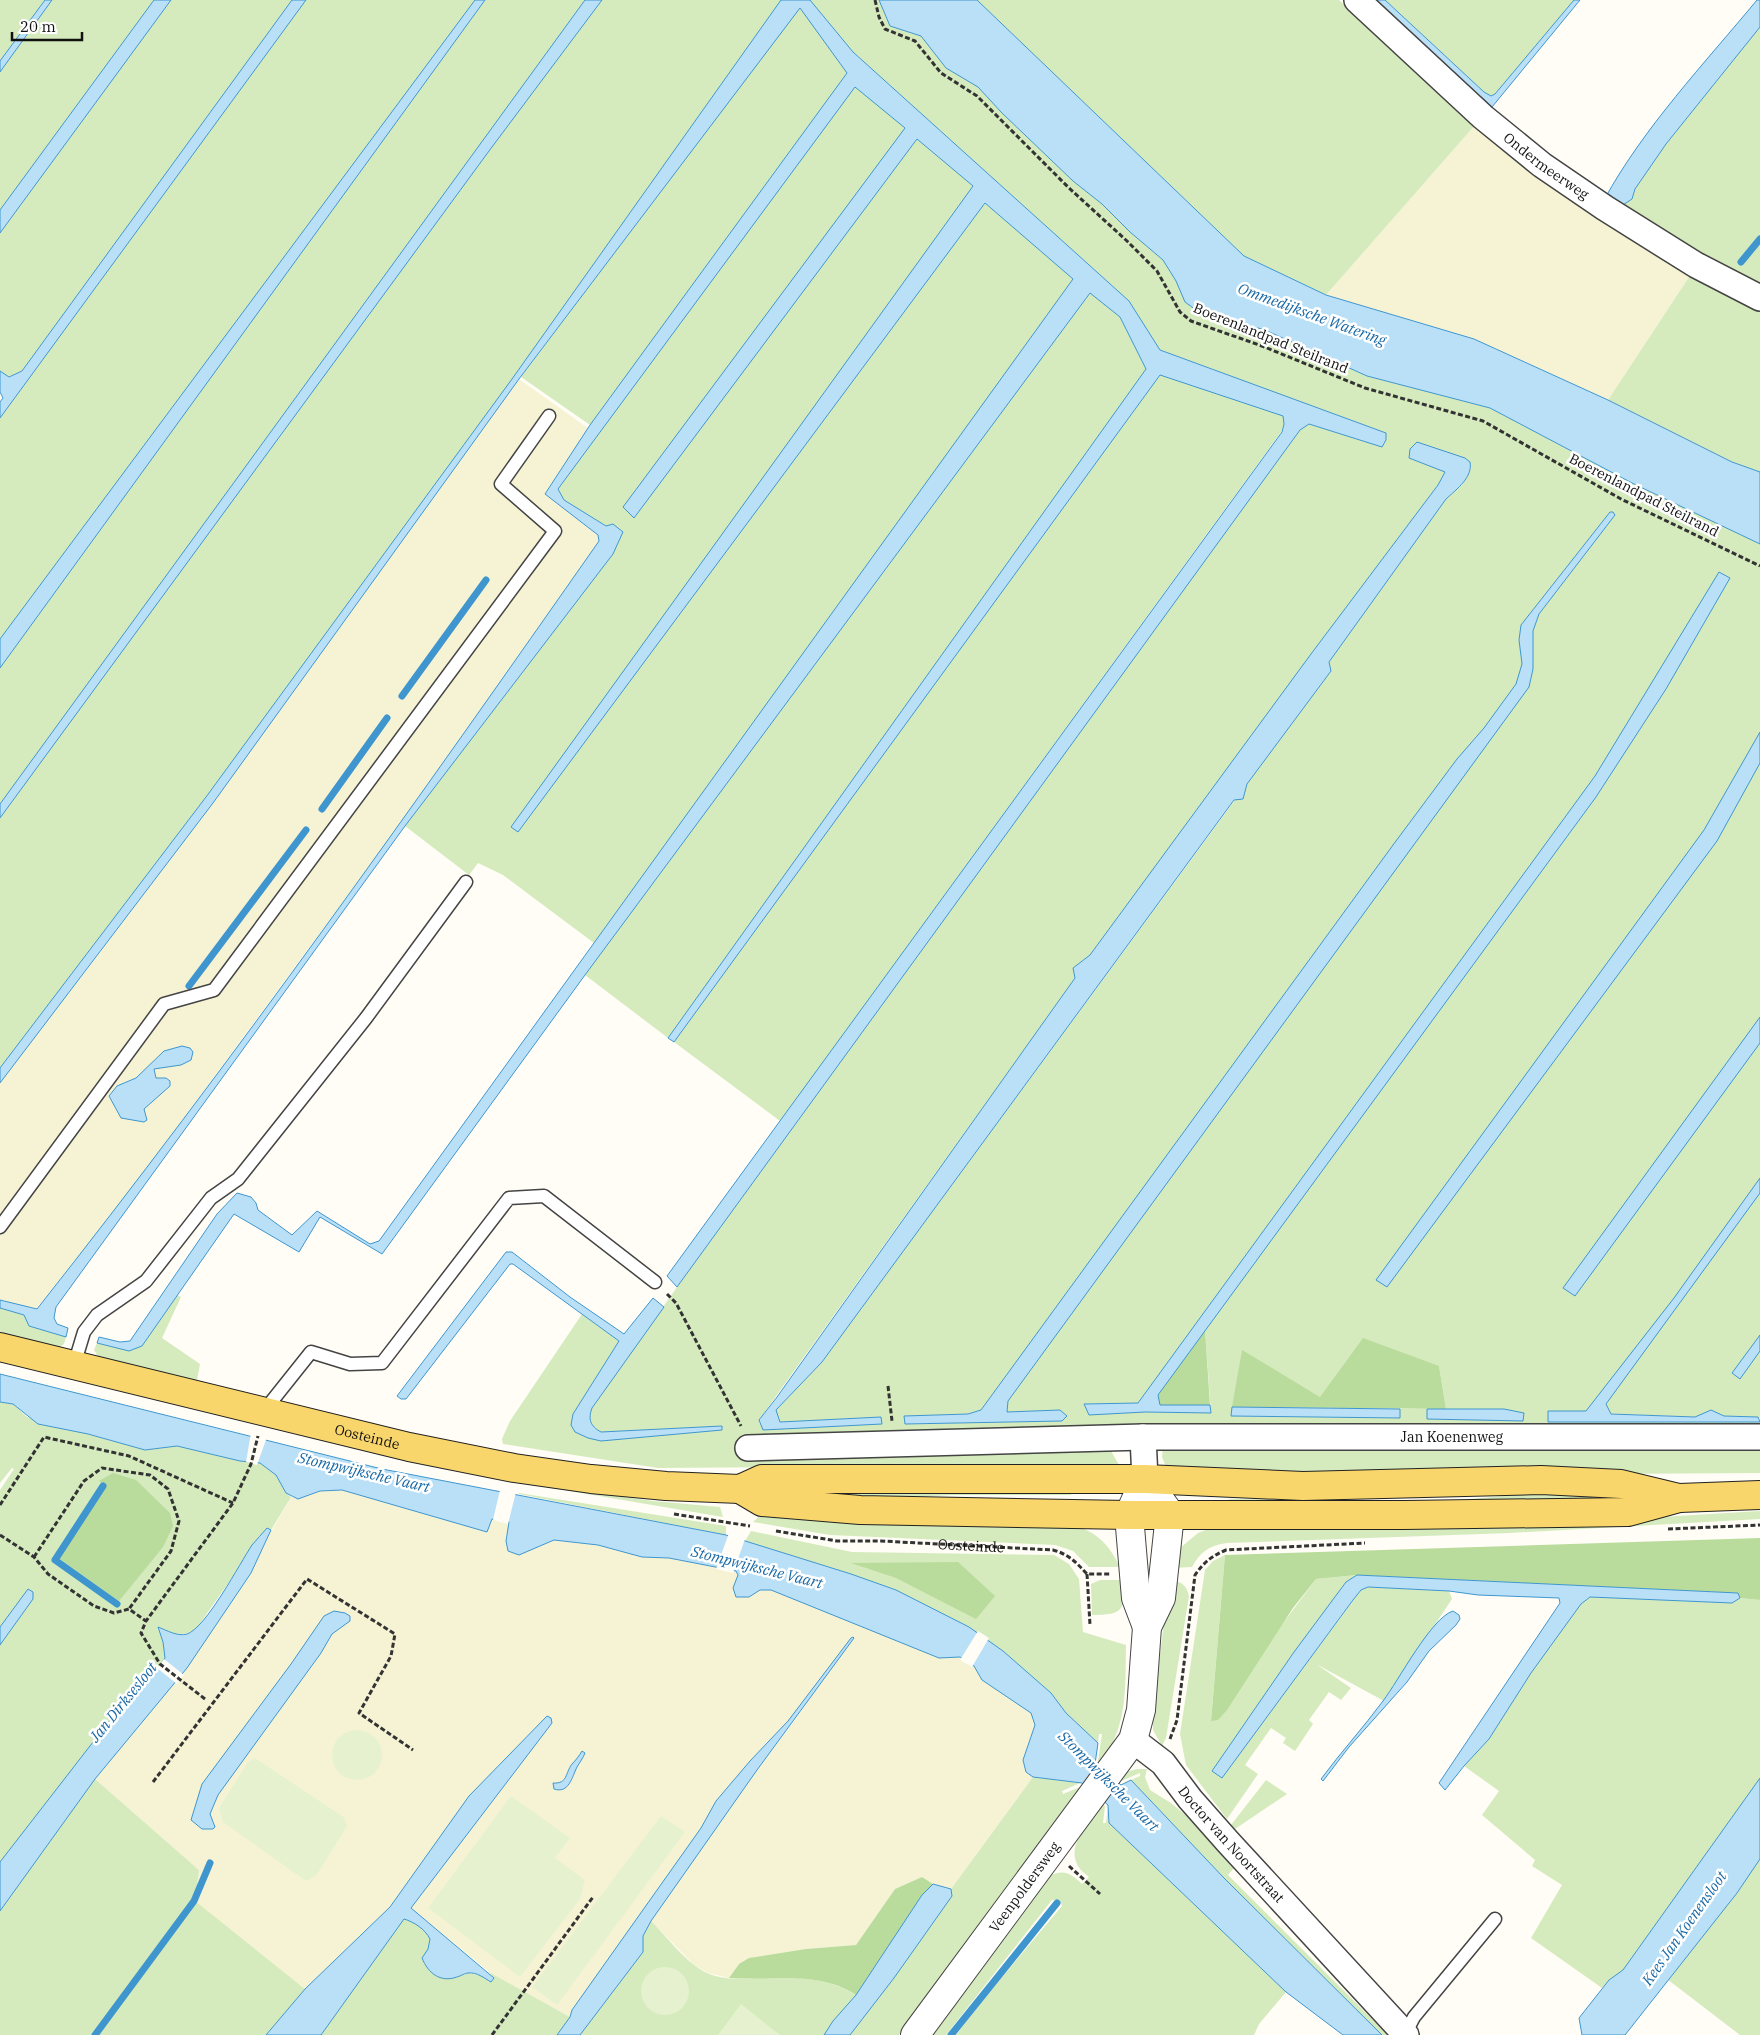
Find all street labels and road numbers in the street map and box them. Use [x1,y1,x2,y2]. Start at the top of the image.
street label: Ondermeerweg [1500,128,1593,204]
street label: Boerenlandpad Steilrand [1191,299,1352,378]
street label: Boerenlandpad Steilrand [1566,449,1722,541]
street label: Oosteinde [333,1420,402,1453]
street label: Jan Koenenweg [1401,1428,1503,1446]
street label: Oosteinde [937,1535,1005,1556]
street label: Doctor van Noortstraat [1174,1782,1288,1906]
street label: Veenpoldersweg [985,1838,1064,1936]

